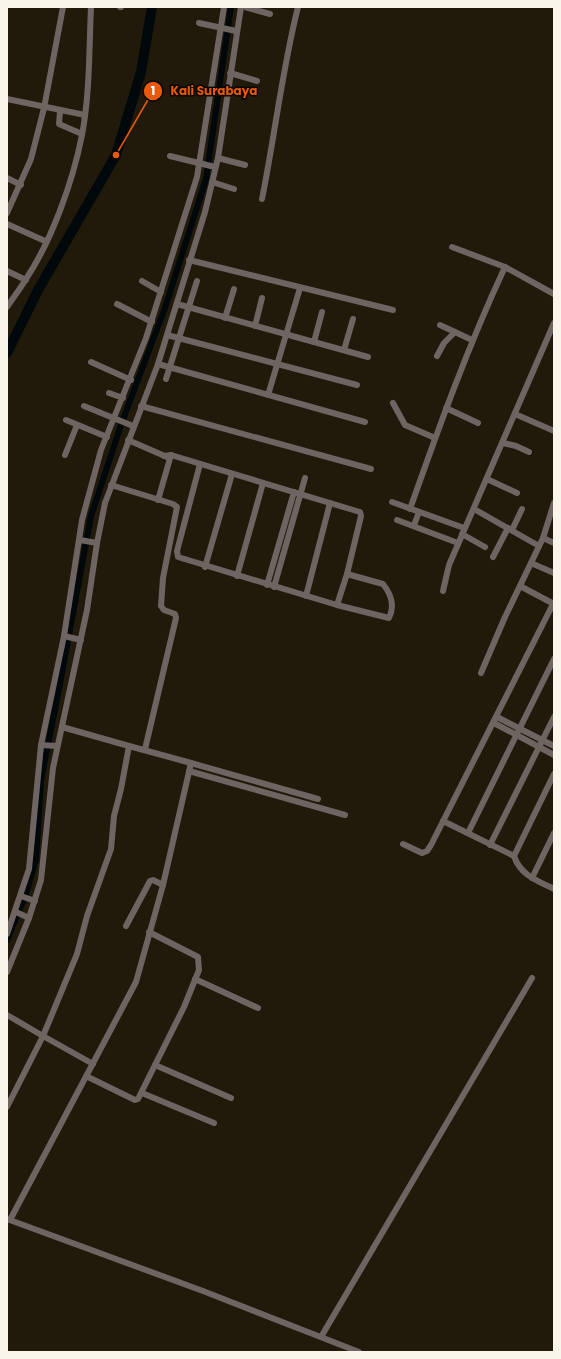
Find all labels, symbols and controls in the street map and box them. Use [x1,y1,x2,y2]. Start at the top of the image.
callout: Kali Surabaya [143,79,266,103]
text: 1 [151,82,155,99]
text: Kali Surabaya [171,82,257,99]

